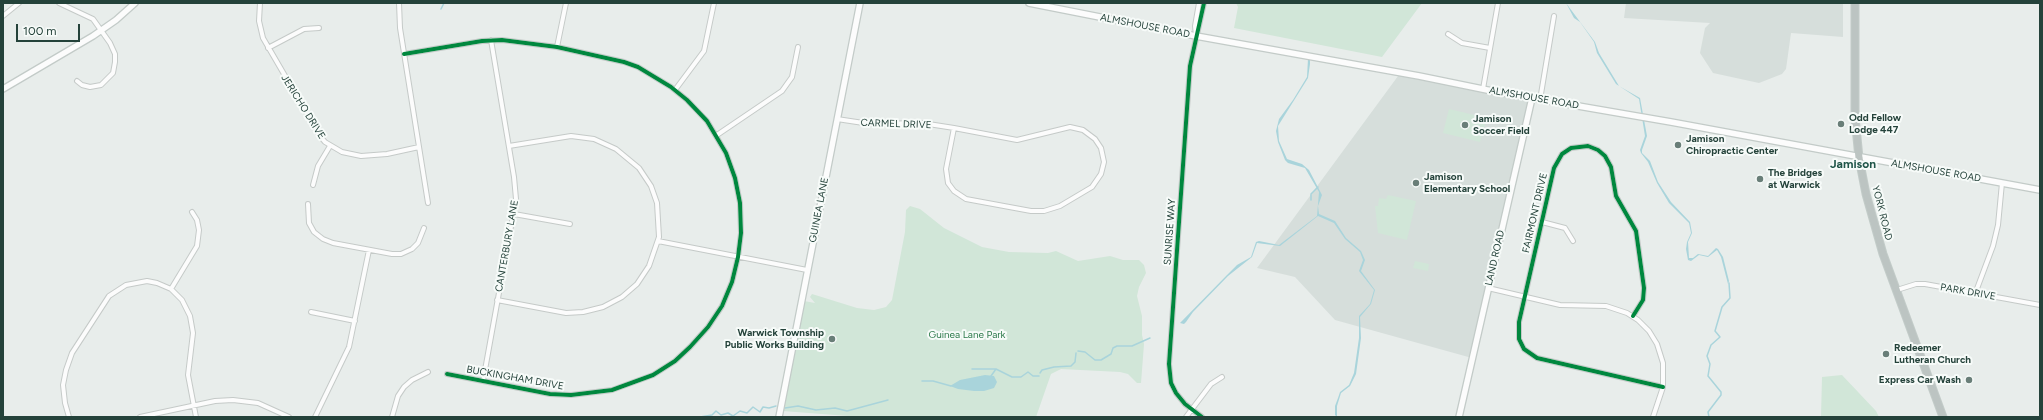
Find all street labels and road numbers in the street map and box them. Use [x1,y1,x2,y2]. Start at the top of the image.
street label: ALMSHOUSE ROAD [1099,11,1191,41]
street label: JERICHO DRIVE [278,73,328,141]
street label: ALMSHOUSE ROAD [1488,84,1580,112]
street label: CARMEL DRIVE [860,117,932,131]
street label: ALMSHOUSE ROAD [1890,157,1982,185]
street label: FAIRMONT DRIVE [1520,172,1550,254]
street label: GUINEA LANE [807,177,831,243]
street label: YORK ROAD [1869,184,1895,242]
street label: SUNRISE WAY [1162,198,1178,266]
street label: CANTERBURY LANE [493,199,521,293]
street label: LAND ROAD [1483,229,1507,287]
street label: PARK DRIVE [1939,281,1997,303]
street label: BUCKINGHAM DRIVE [465,364,565,392]

